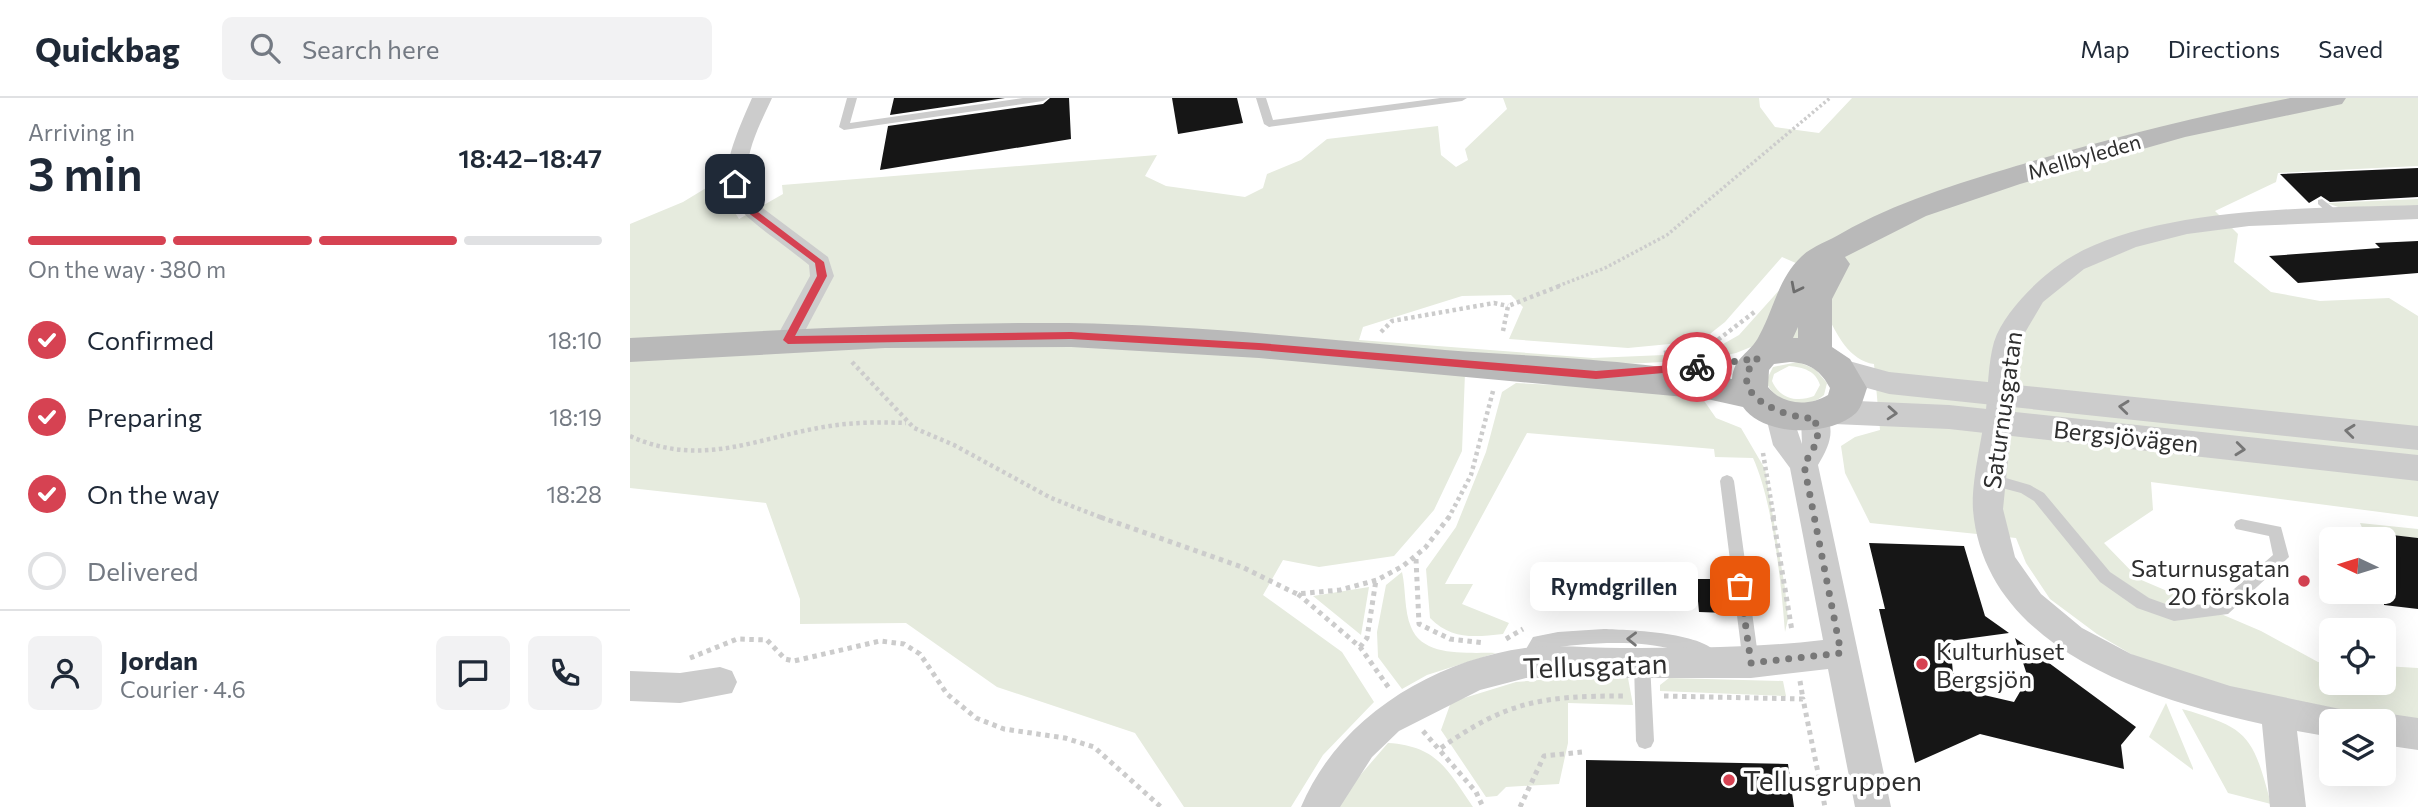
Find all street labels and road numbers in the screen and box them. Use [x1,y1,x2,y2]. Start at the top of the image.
street label: Mellbyleden [2025,128,2143,184]
street label: Saturnusgatan [1977,329,2027,491]
street label: Bergsjövägen [2052,414,2200,458]
street label: Tellusgatan [1522,645,1668,685]

